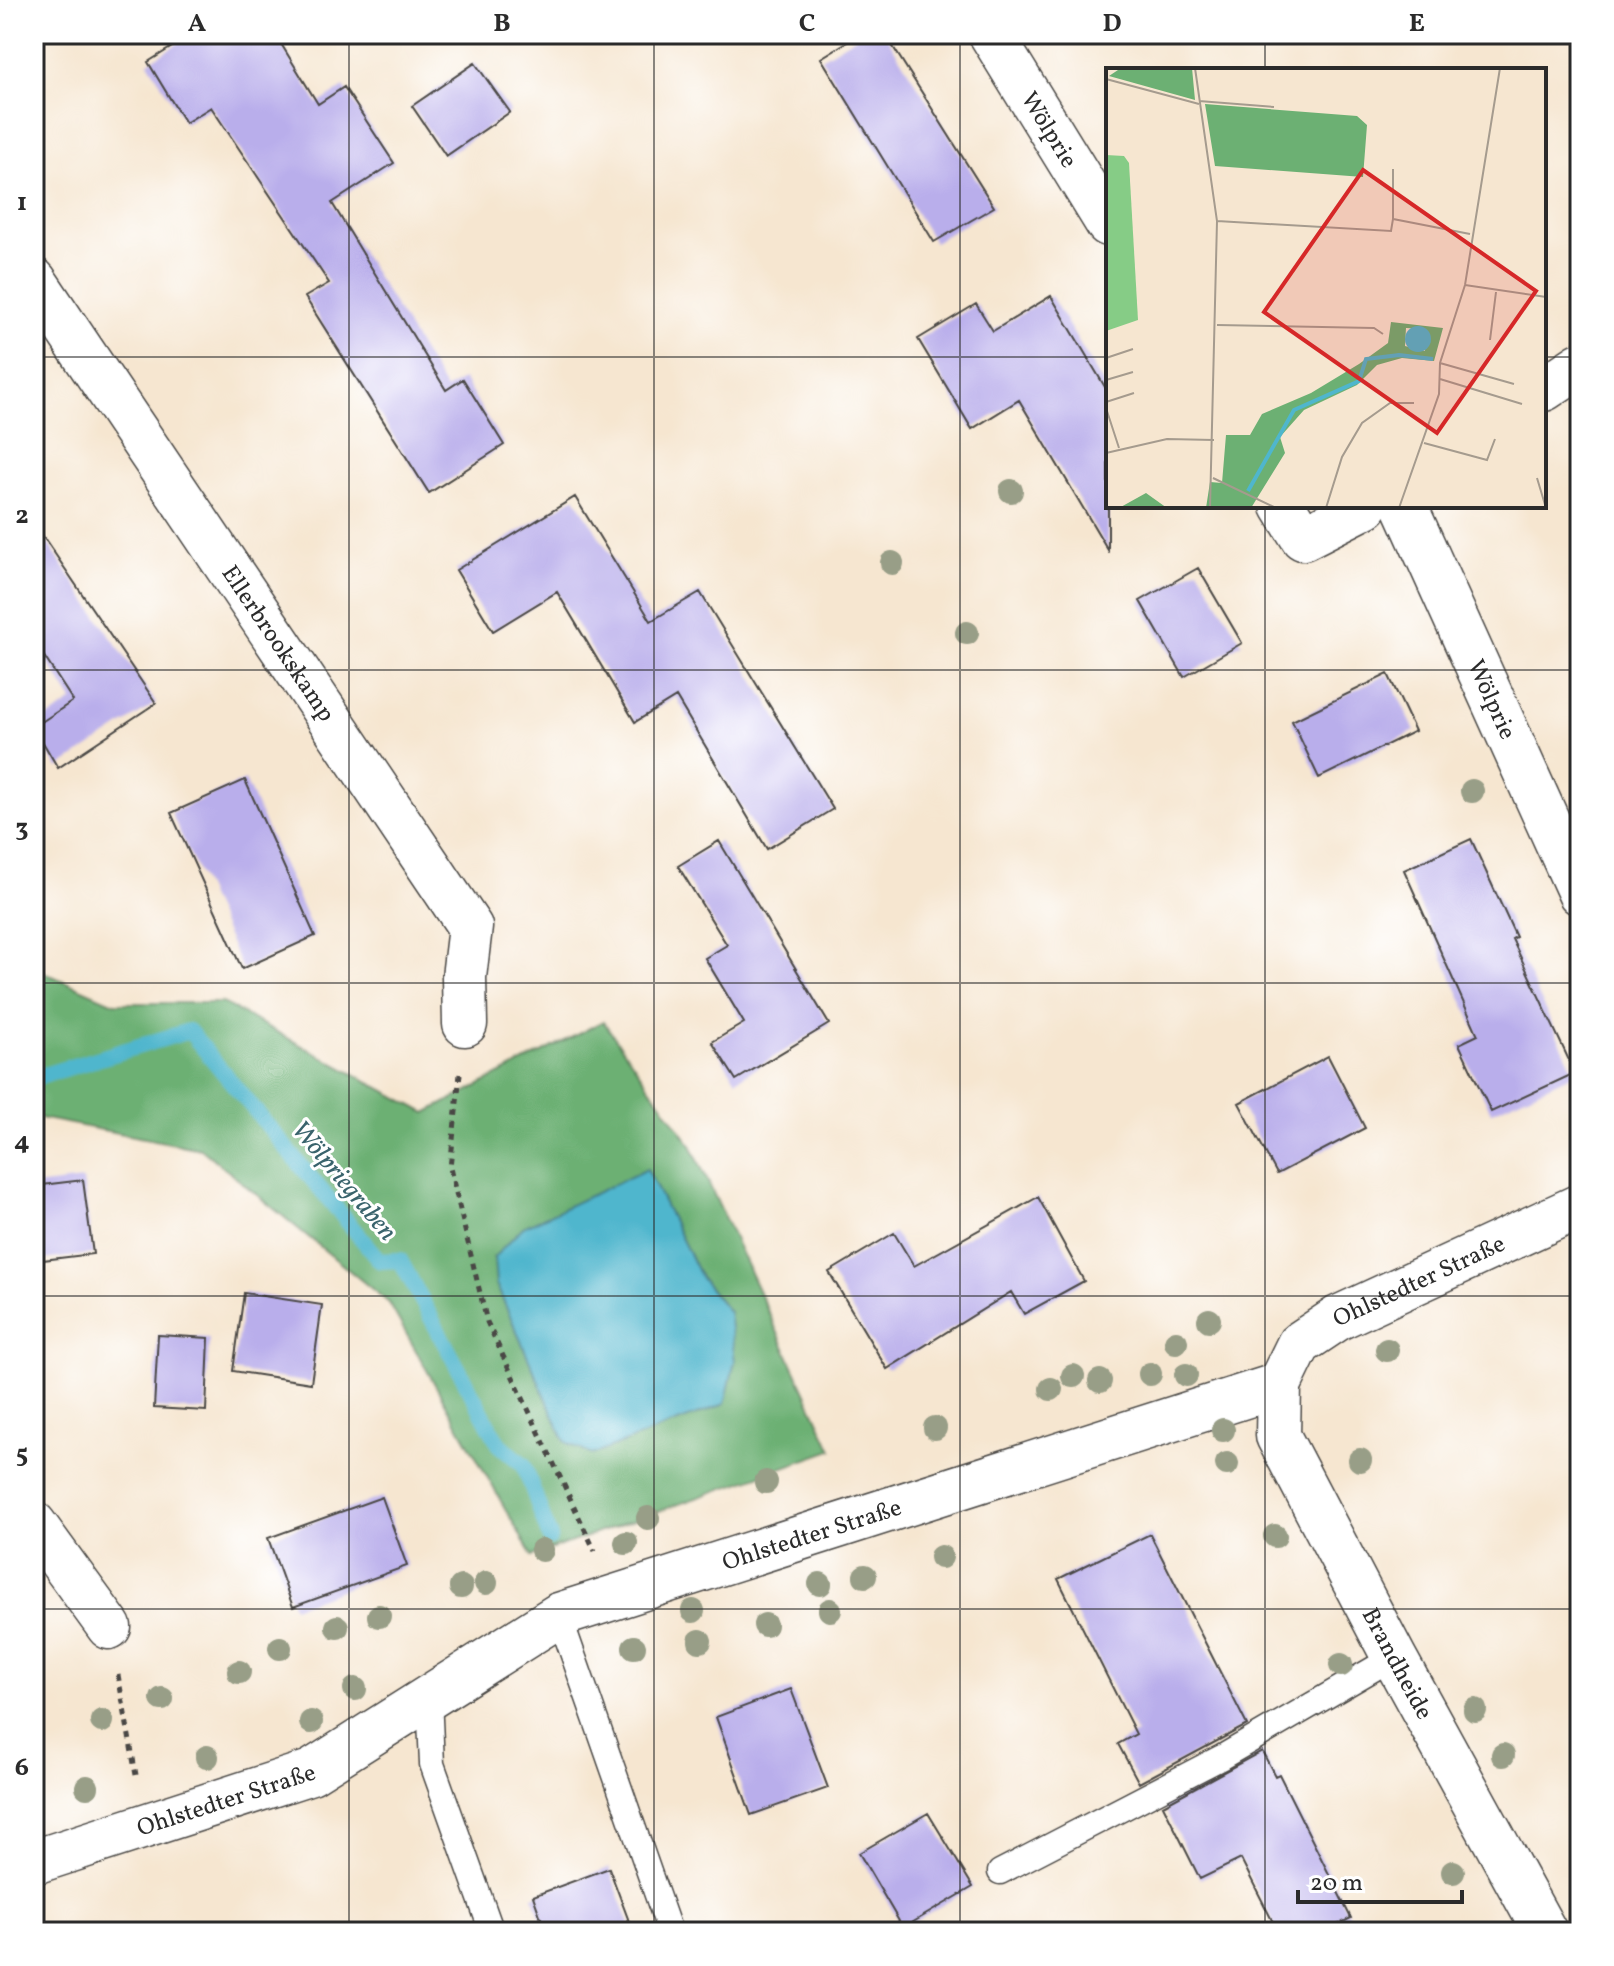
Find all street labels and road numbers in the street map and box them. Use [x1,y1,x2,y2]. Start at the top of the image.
street label: Wölprie [1011,86,1085,175]
street label: Ellerbrookskamp [212,559,342,729]
street label: Wölprie [1458,655,1523,745]
street label: Ohlstedter Straße [1328,1228,1511,1337]
street label: Ohlstedter Straße [718,1492,906,1581]
street label: Brandheide [1352,1602,1440,1726]
street label: Ohlstedter Straße [133,1757,321,1846]

